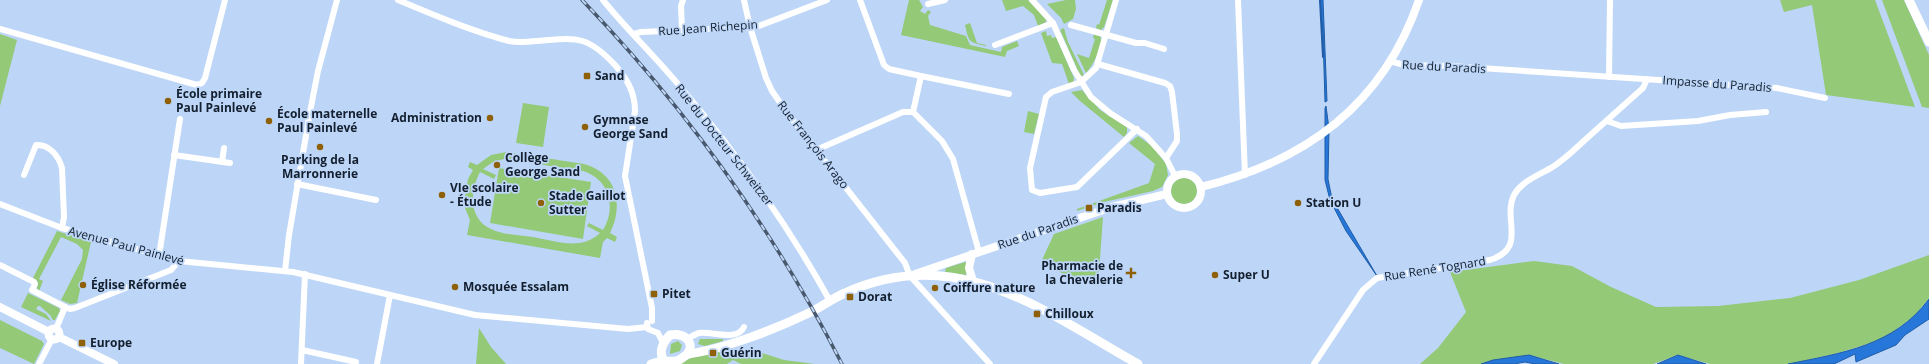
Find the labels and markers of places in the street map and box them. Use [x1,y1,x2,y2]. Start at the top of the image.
place label: Sand [595,67,624,84]
marker: Sand [582,71,592,81]
place label: École primaire Paul Painlevé [176,85,262,116]
marker: École primaire Paul Painlevé [163,96,173,106]
place label: École maternelle Paul Painlevé [277,105,377,136]
place label: Administration [391,109,482,126]
place label: Gymnase George Sand [593,111,668,142]
marker: Administration [485,113,495,123]
marker: École maternelle Paul Painlevé [264,116,274,126]
marker: Gymnase George Sand [580,122,590,132]
marker: Parking de la Marronnerie [315,142,325,152]
place label: Collège George Sand [505,149,580,180]
place label: Parking de la Marronnerie [281,151,359,182]
marker: Collège George Sand [492,160,502,170]
place label: VIe scolaire - Étude [450,179,519,210]
place label: Stade Gaillot Sutter [549,187,625,218]
marker: VIe scolaire - Étude [437,190,447,200]
place label: Station U [1306,194,1361,211]
marker: Stade Gaillot Sutter [536,198,546,208]
marker: Station U [1293,198,1303,208]
place label: Paradis [1097,199,1142,216]
marker: Paradis [1084,203,1094,213]
place label: Pharmacie de la Chevalerie [1041,257,1123,288]
place label: Super U [1223,266,1270,283]
marker: Pharmacie de la Chevalerie [1126,268,1136,278]
marker: Super U [1210,270,1220,280]
place label: Église Réformée [91,276,187,293]
place label: Mosquée Essalam [463,278,569,295]
place label: Coiffure nature [943,279,1035,296]
marker: Église Réformée [78,280,88,290]
marker: Mosquée Essalam [450,282,460,292]
marker: Coiffure nature [930,283,940,293]
place label: Pitet [662,285,691,302]
place label: Dorat [858,288,892,305]
marker: Pitet [649,289,659,299]
marker: Dorat [845,292,855,302]
place label: Chilloux [1045,305,1094,322]
marker: Chilloux [1032,309,1042,319]
place label: Europe [90,334,132,351]
marker: Europe [77,338,87,348]
place label: Guérin [721,344,762,361]
marker: Guérin [708,348,718,358]

